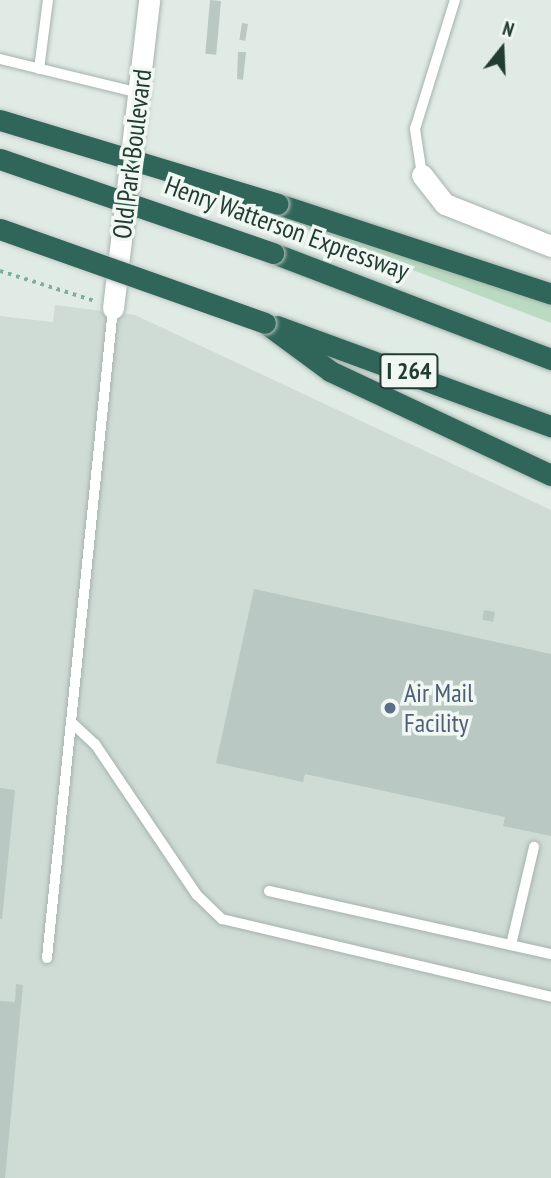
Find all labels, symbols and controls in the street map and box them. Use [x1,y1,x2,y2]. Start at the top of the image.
north arrow [467,14,537,84]
text: N [500,16,517,42]
street label: Old Park Boulevard [106,67,158,241]
street label: Henry Watterson Expressway [160,169,414,287]
road number: I 264 [379,350,439,392]
place label: Air Mail Facility [404,677,473,738]
marker: Air Mail Facility [382,700,398,716]

